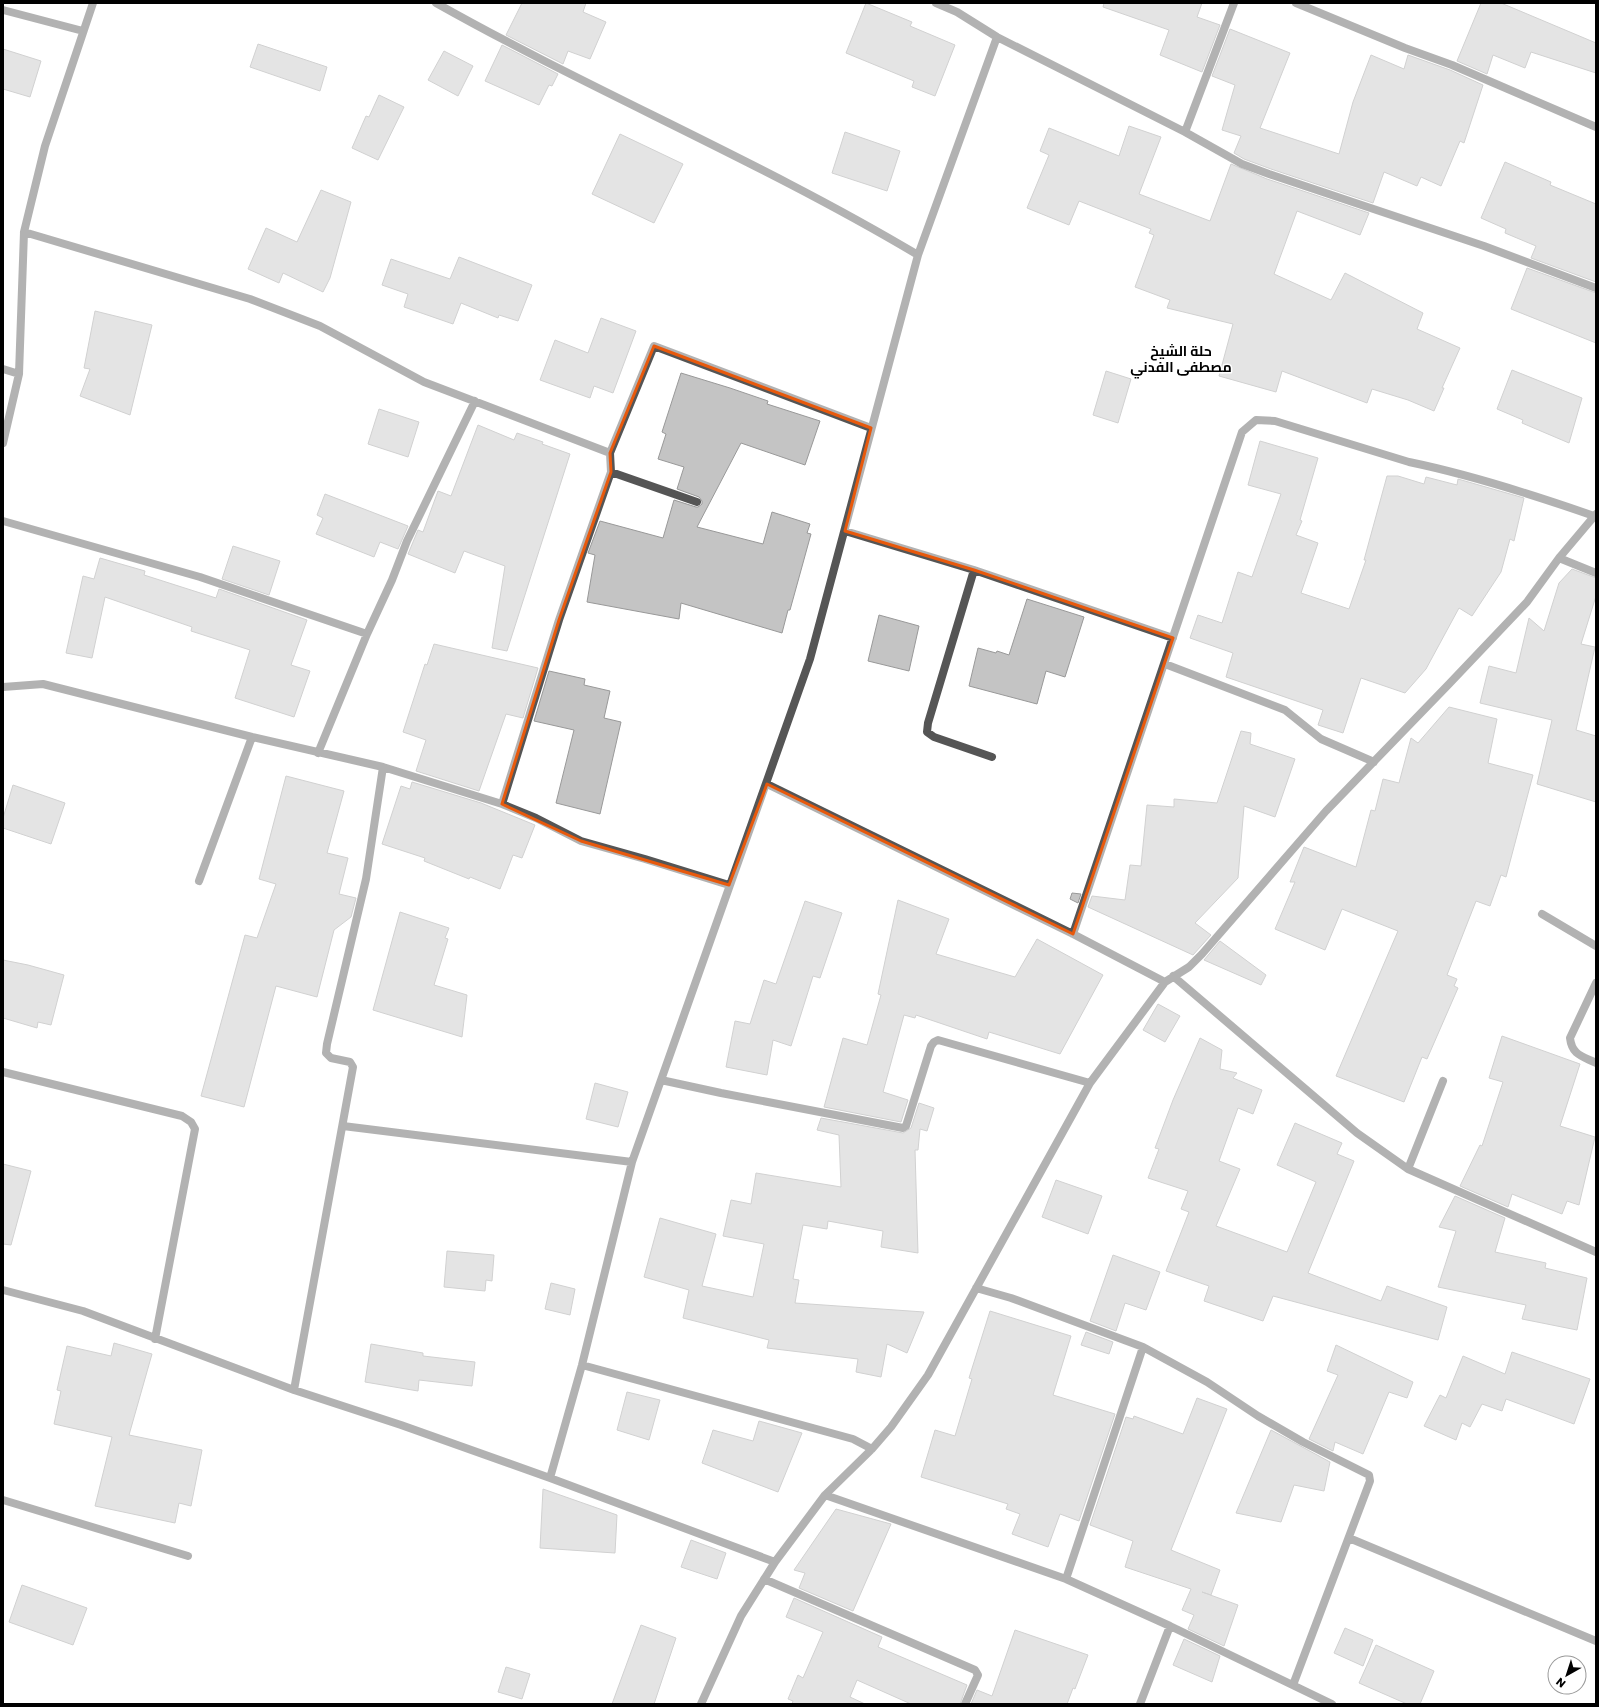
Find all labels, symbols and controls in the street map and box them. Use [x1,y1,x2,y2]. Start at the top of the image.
district label: حلة الشيخ مصطفى الفدني [1130,341,1232,379]
north arrow [1547,1655,1587,1695]
text: N [1552,1674,1569,1692]

